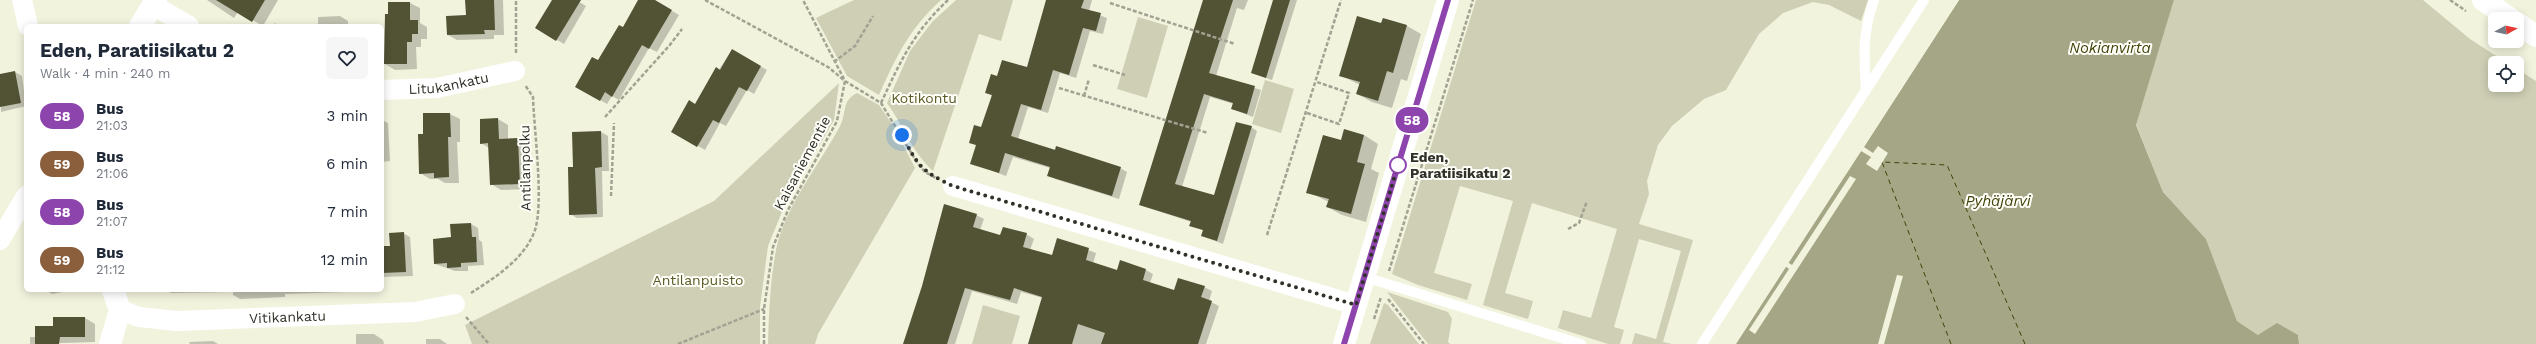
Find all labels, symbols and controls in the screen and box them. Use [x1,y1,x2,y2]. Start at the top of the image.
north arrow [2488,12,2524,48]
map controls [2488,12,2524,92]
button: heart [326,37,368,79]
text: Eden, Paratiisikatu 2 [40,39,234,62]
water label: Nokianvirta [2069,39,2151,57]
button: locate [2488,56,2524,92]
text: Walk · 4 min · 240 m [40,66,170,81]
street label: Litukankatu [408,69,490,97]
park label: Kotikontu [891,90,957,106]
text: Bus [96,100,124,118]
text: 3 min [327,107,368,125]
line badge: 58 [1394,107,1430,133]
text: 58 [54,108,70,124]
text: 58 [1404,112,1420,128]
street label: Kaisaniementie [771,113,833,213]
text: 21:03 [96,118,128,133]
street label: Antilanpolku [516,125,534,211]
your location [892,125,912,145]
text: Bus [96,148,124,166]
place label: Eden, Paratiisikatu 2 [1410,149,1511,181]
text: 6 min [326,155,368,173]
text: 59 [54,156,70,172]
marker: Eden, Paratiisikatu 2 [1389,156,1407,174]
text: 21:06 [96,166,129,181]
water label: Pyhäjärvi [1965,192,2032,210]
text: Bus [96,196,124,214]
text: 7 min [327,203,368,221]
text: 58 [54,204,70,220]
text: 21:07 [96,214,128,229]
text: Bus [96,244,124,262]
text: 12 min [321,251,368,269]
text: 59 [54,252,70,268]
text: 21:12 [96,262,125,277]
park label: Antilanpuisto [652,272,744,288]
street label: Vitikankatu [249,307,326,326]

